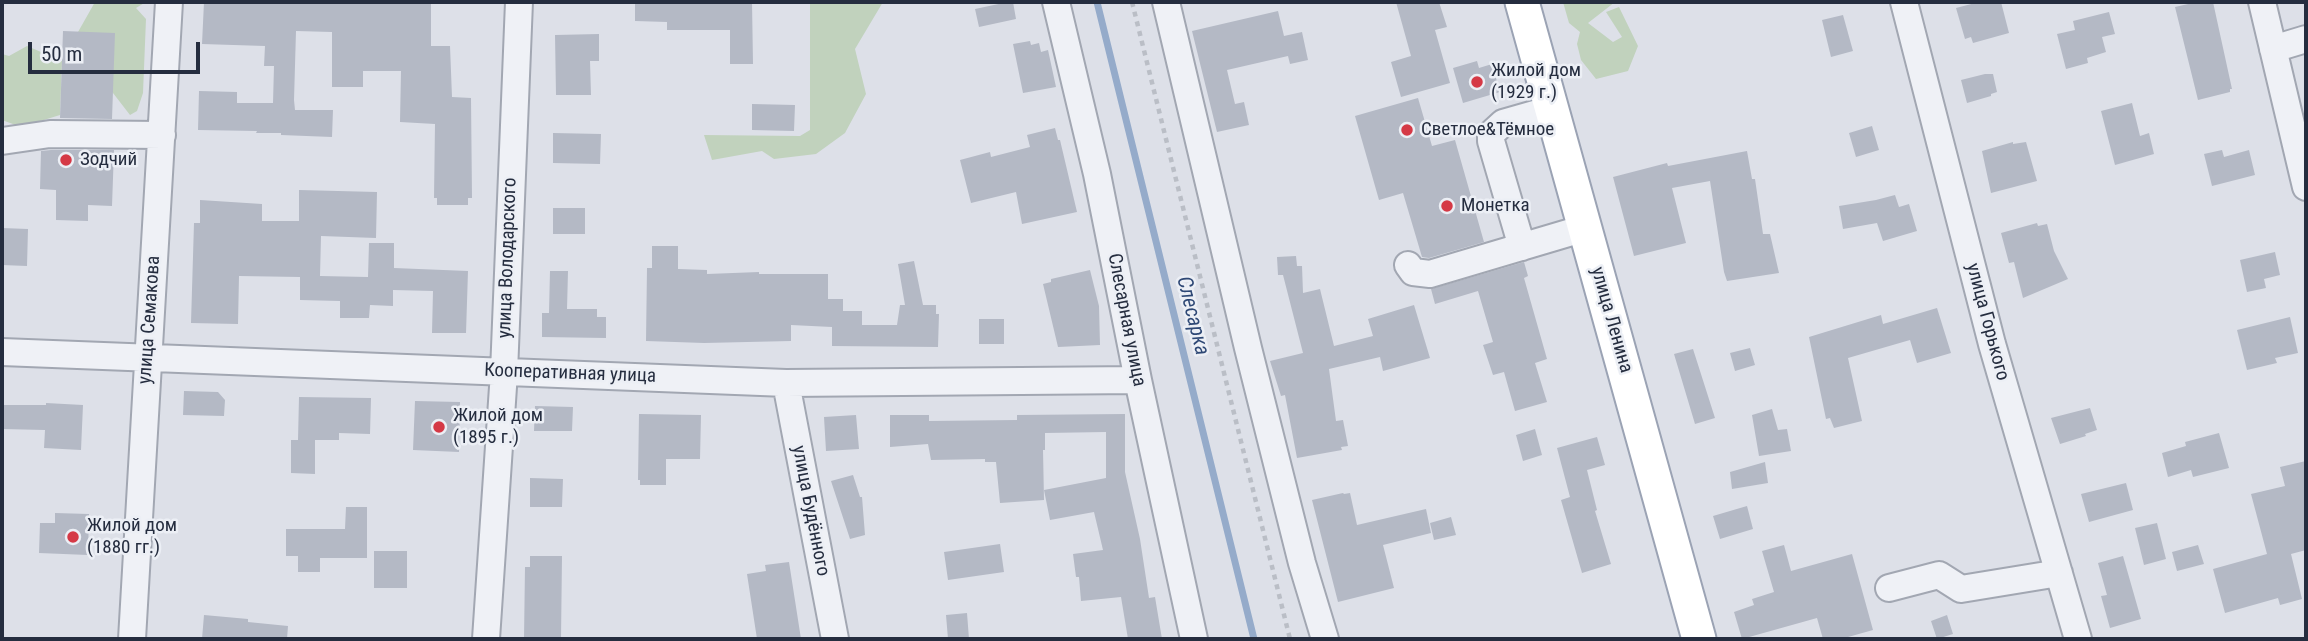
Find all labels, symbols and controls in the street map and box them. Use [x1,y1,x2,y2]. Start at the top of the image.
scale bar [32,28,203,72]
text: 50 m [41,42,82,66]
place label: Жилой дом (1929 г.) [1491,60,1581,104]
marker: Жилой дом (1929 г.) [1469,74,1485,90]
place label: Светлое&Тёмное [1421,119,1554,141]
marker: Светлое&Тёмное [1399,122,1415,138]
place label: Зодчий [80,149,137,171]
marker: Зодчий [58,152,74,168]
street label: улица Володарского [494,177,522,339]
place label: Монетка [1461,195,1530,217]
marker: Монетка [1439,198,1455,214]
street label: Слесарная улица [1102,252,1150,388]
street label: улица Семакова [134,255,166,385]
street label: улица Горького [1960,261,2014,383]
street label: улица Ленина [1585,264,1637,376]
water label: Слесарка [1170,274,1214,358]
street label: Кооперативная улица [484,360,656,388]
place label: Жилой дом (1895 г.) [453,405,543,449]
marker: Жилой дом (1895 г.) [431,419,447,435]
street label: улица Будённого [786,444,834,578]
place label: Жилой дом (1880 гг.) [87,515,177,559]
marker: Жилой дом (1880 гг.) [65,529,81,545]

